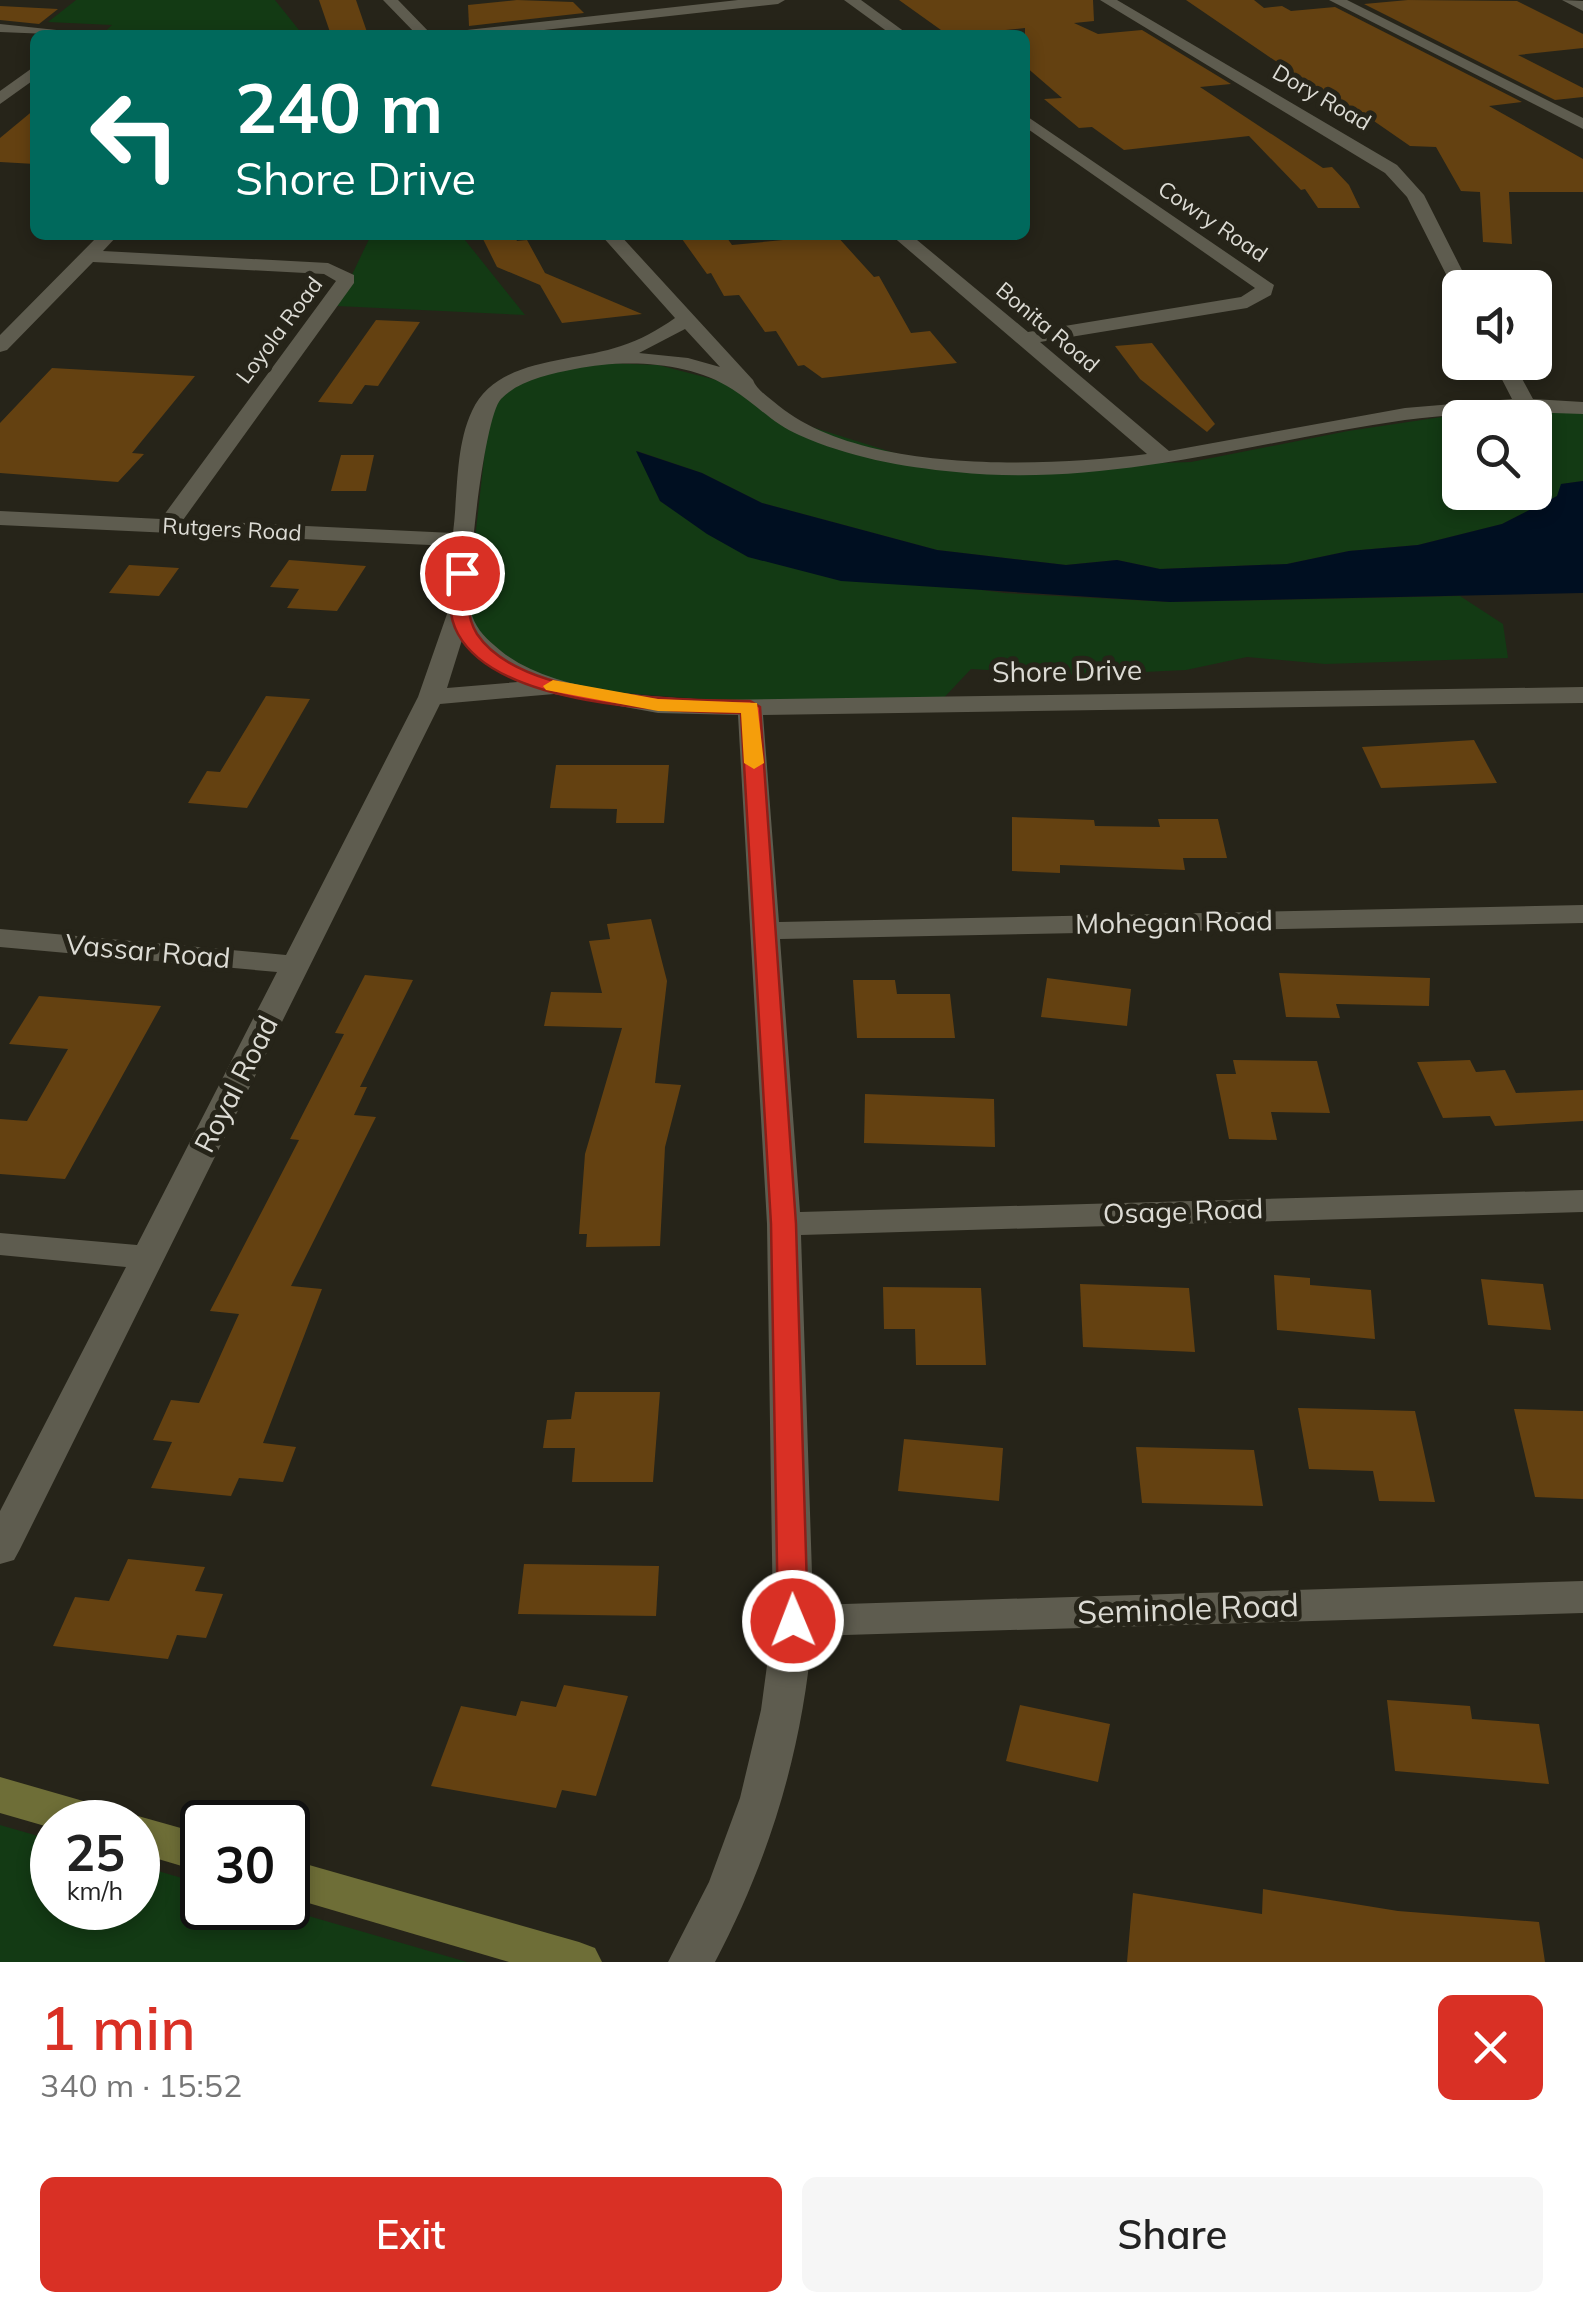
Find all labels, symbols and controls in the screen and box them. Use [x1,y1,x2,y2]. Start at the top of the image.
street label: Dory Road [1268,58,1376,136]
text: 240 m [235,63,443,151]
icon: left [70,70,200,200]
text: Shore Drive [235,150,476,206]
street label: Cowry Road [1153,174,1273,268]
map controls [1442,270,1552,510]
button: sound [1442,270,1552,380]
street label: Loyola Road [230,271,328,389]
street label: Bonita Road [991,276,1105,378]
button: search [1442,400,1552,510]
street label: Rutgers Road [162,511,302,547]
pin [420,531,505,616]
icon: arrive [435,546,490,601]
street label: Shore Drive [992,652,1142,689]
street label: Mohegan Road [1075,902,1273,941]
street label: Vassar Road [64,926,232,975]
street label: Royal Road [186,1010,285,1158]
street label: Osage Road [1102,1190,1264,1231]
position arrow [741,1569,845,1673]
street label: Seminole Road [1076,1584,1300,1632]
speed limit sign: 30 [180,1800,310,1930]
text: 25 [65,1821,125,1884]
text: km/h [67,1875,123,1906]
text: 1 min [40,1990,196,2065]
button: close [1438,1995,1543,2100]
text: 340 m · 15:52 [40,2065,242,2105]
button: Exit [40,2177,782,2292]
button: Share [802,2177,1543,2292]

